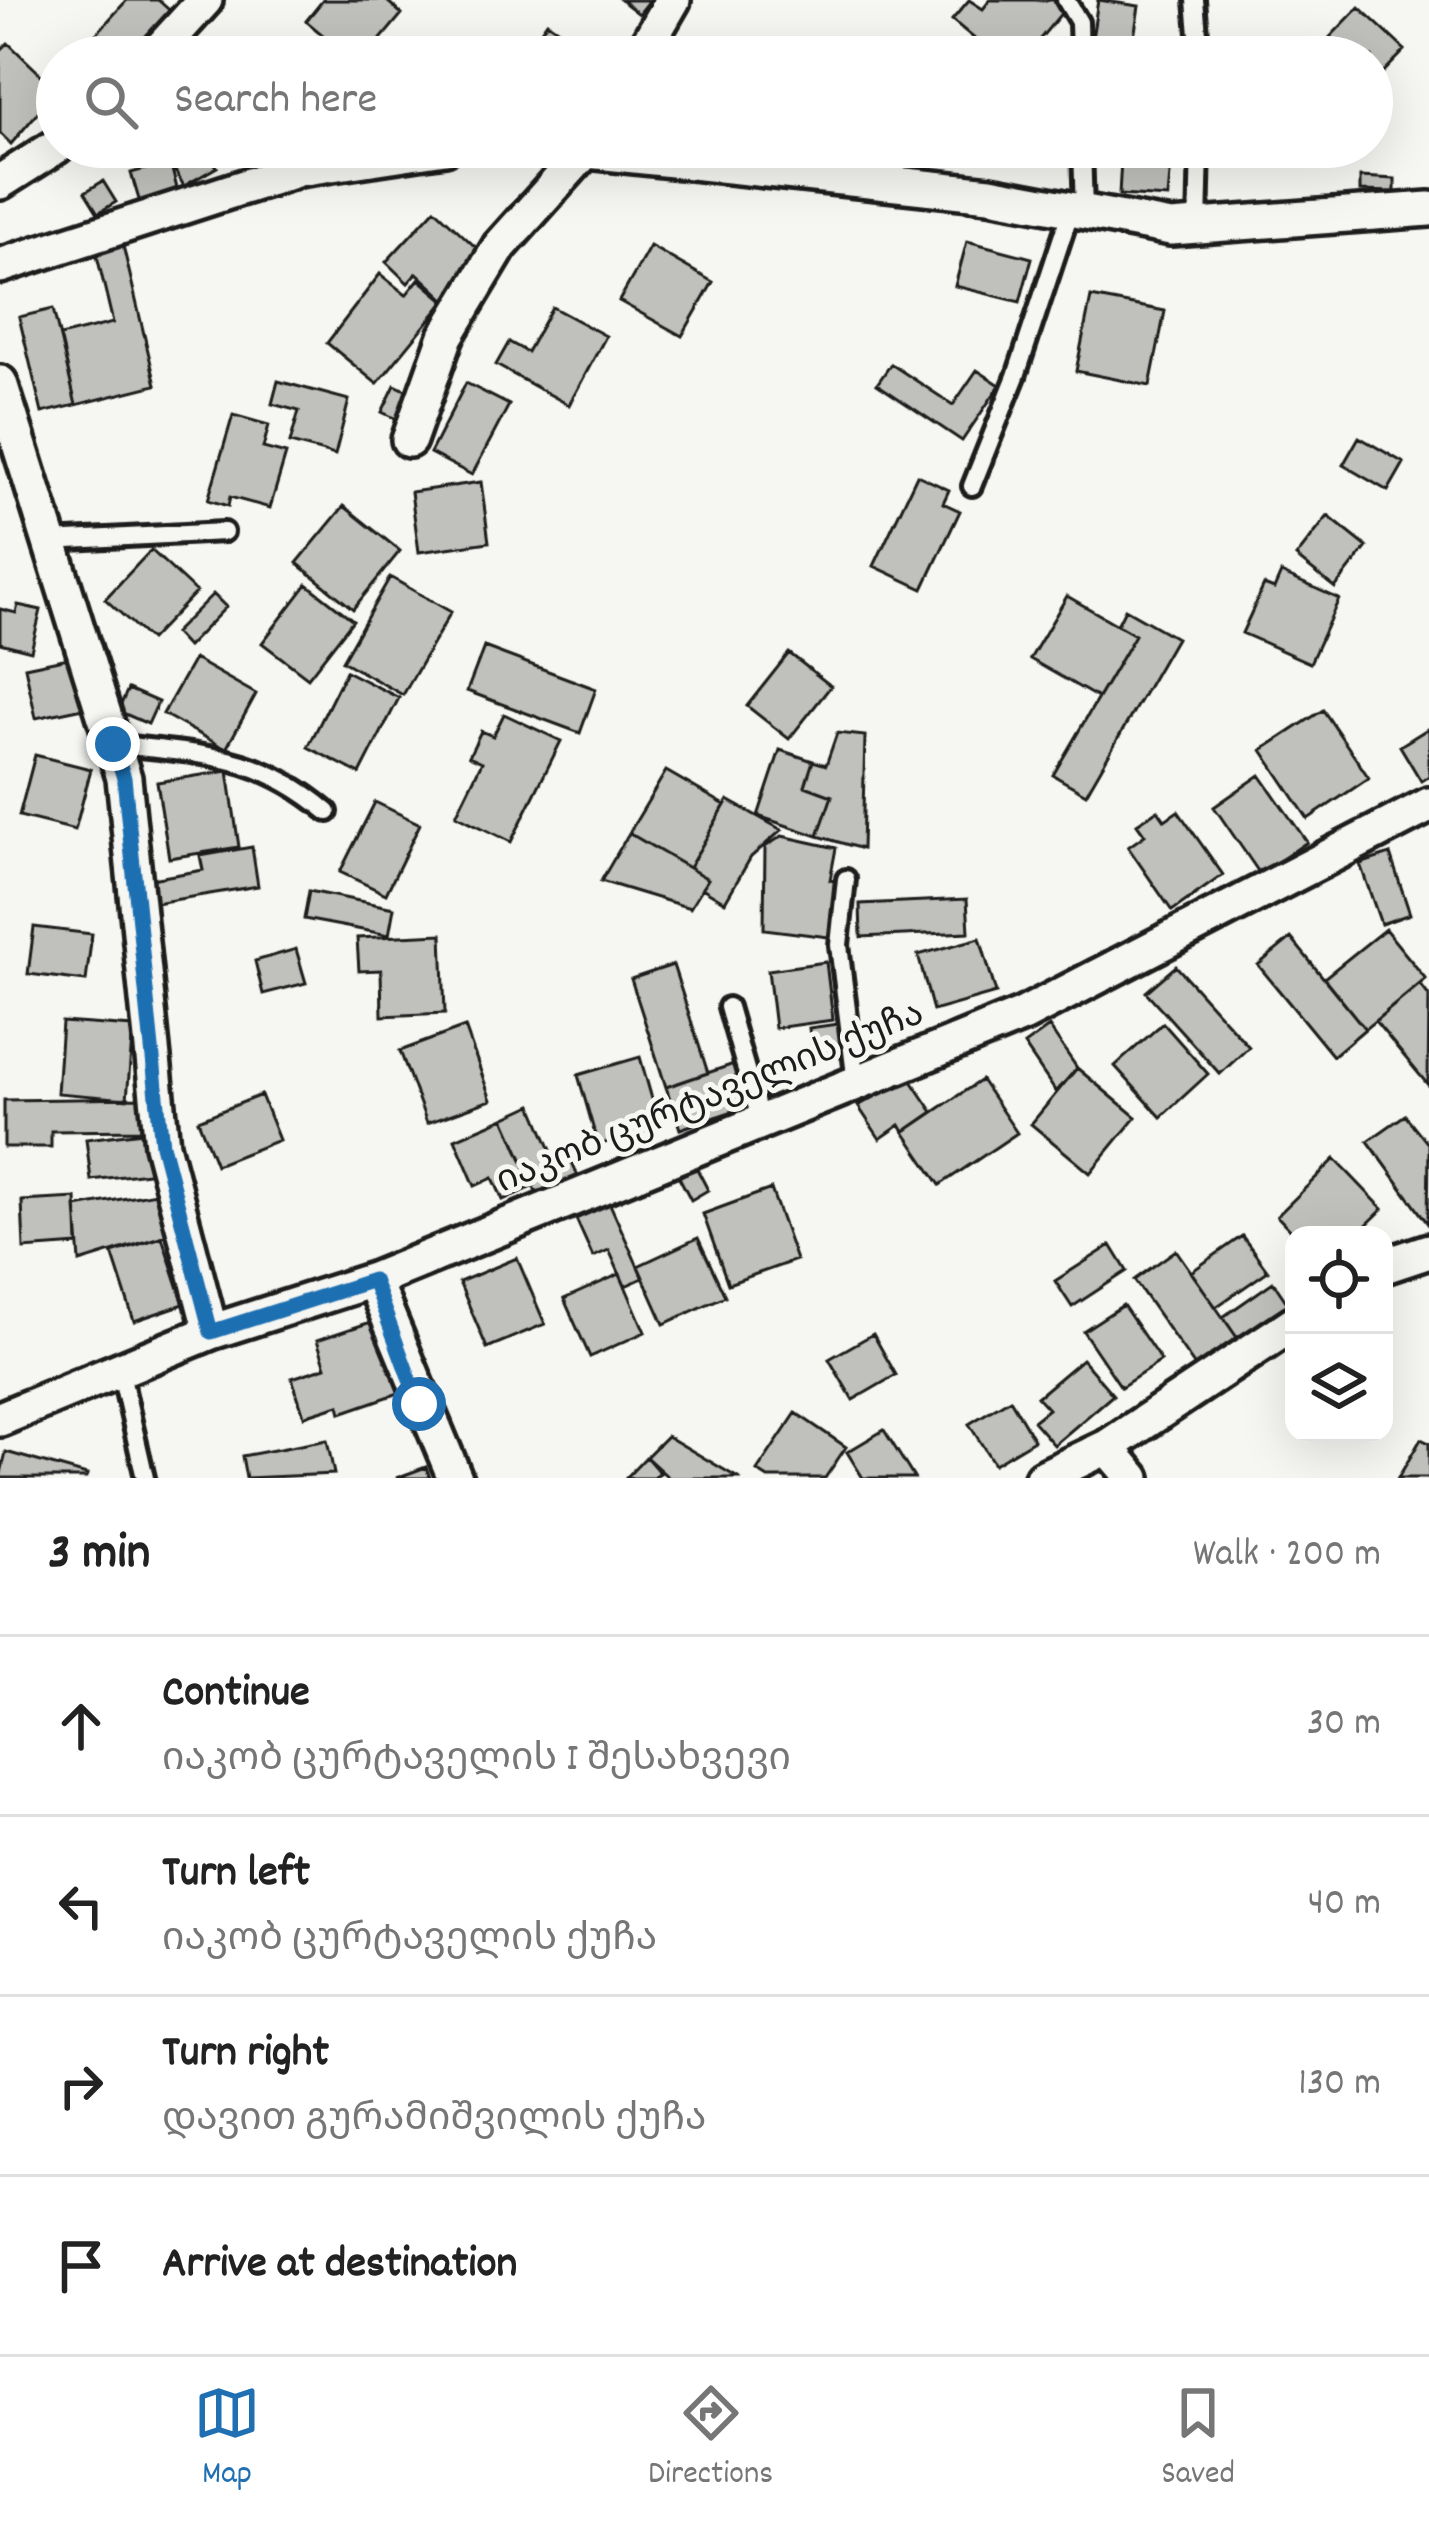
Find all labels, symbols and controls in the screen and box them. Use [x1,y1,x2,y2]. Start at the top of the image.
search box [36,36,1393,168]
icon: search [78,69,144,135]
text: Search here [174,70,377,134]
route end [86,717,140,771]
street label: იაკობ ცურტაველის ქუჩა [489,990,933,1210]
map controls [1285,1226,1393,1442]
button: locate [1285,1226,1393,1334]
button: layers [1285,1334,1393,1442]
route start [392,1377,446,1431]
text: 3 min [48,1520,150,1592]
text: Walk · 200 m [1193,1529,1381,1584]
text: Continue [162,1663,310,1727]
icon: ahead [48,1693,114,1759]
text: 30 m [1307,1698,1381,1753]
text: იაკობ ცურტაველის I შესახვევი [162,1734,791,1789]
text: Turn left [162,1843,310,1907]
icon: left [48,1873,114,1939]
text: 40 m [1308,1878,1381,1933]
text: იაკობ ცურტაველის ქუჩა [162,1914,657,1969]
text: Turn right [162,2023,329,2087]
icon: right [48,2053,114,2119]
text: 130 m [1298,2058,1381,2113]
text: დავით გურამიშვილის ქუჩა [162,2094,706,2149]
icon: arrive [48,2233,114,2299]
text: Arrive at destination [162,2234,517,2298]
tab: Map [194,2380,260,2499]
tab: Directions [648,2380,773,2499]
tab: Saved [1161,2380,1235,2499]

